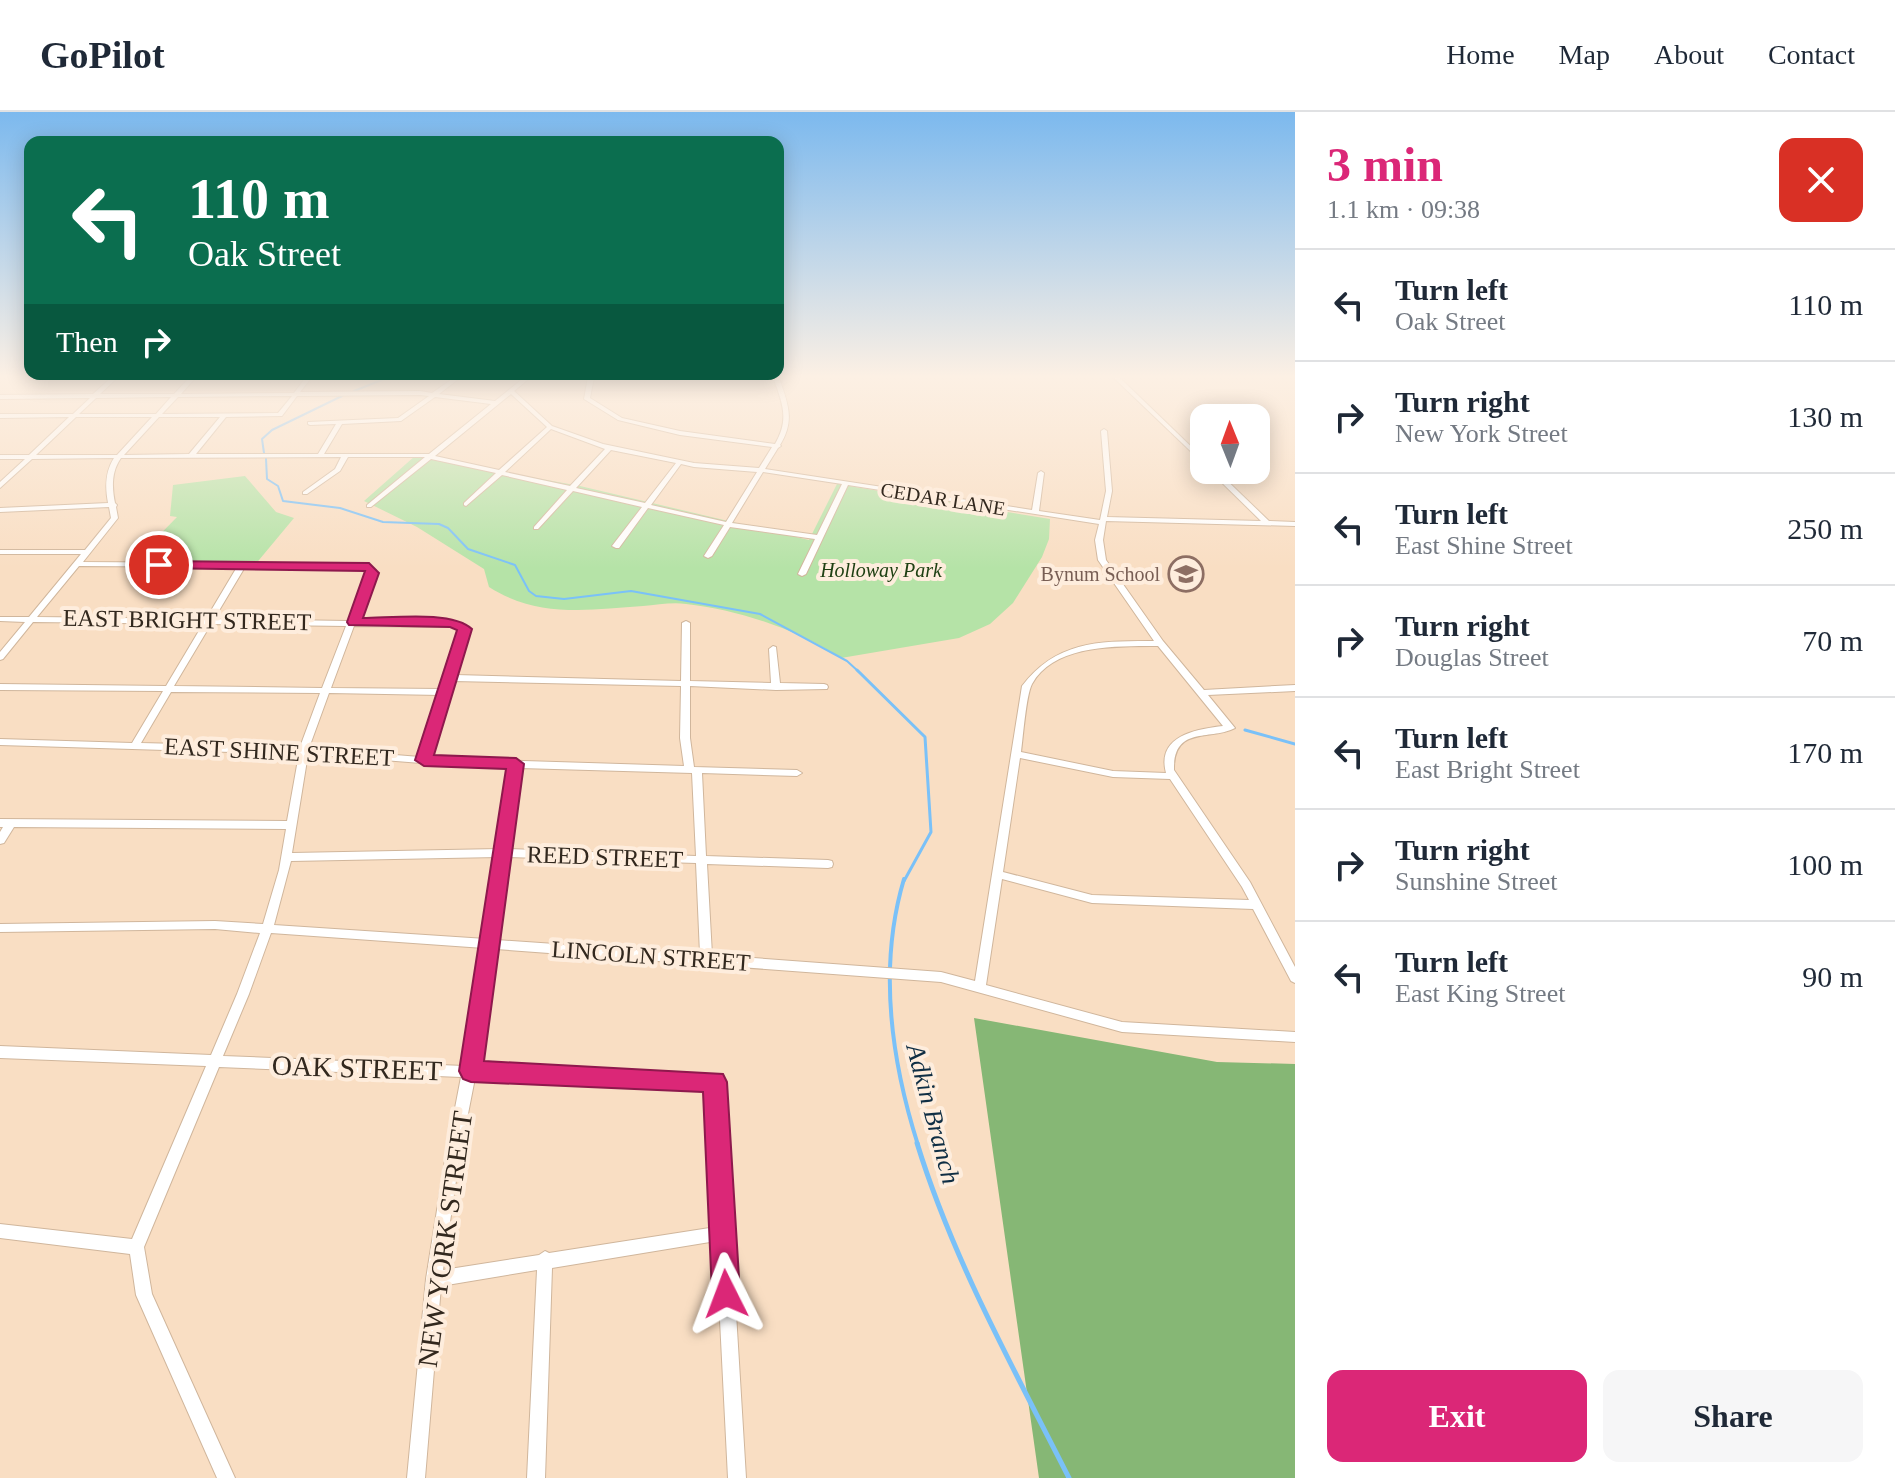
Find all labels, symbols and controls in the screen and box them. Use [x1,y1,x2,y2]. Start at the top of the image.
text: GoPilot [40,34,165,76]
text: Home [1446,39,1515,70]
text: Map [1559,39,1610,70]
text: About [1654,39,1724,70]
text: Contact [1768,39,1855,70]
text: 3 min [1327,138,1443,191]
button: close [1779,138,1863,222]
icon: left [56,168,160,272]
text: 110 m [188,168,330,230]
text: 1.1 km · 09:38 [1327,195,1480,224]
text: Oak Street [188,234,341,274]
text: Turn left [1395,273,1508,306]
icon: left [1327,283,1371,327]
text: 110 m [1788,288,1863,321]
text: Oak Street [1395,307,1505,336]
icon: right [134,320,178,364]
text: Then [56,325,118,358]
text: Turn right [1395,385,1530,418]
icon: right [1327,395,1371,439]
text: 130 m [1787,400,1863,433]
north arrow [1190,404,1270,484]
map controls [1190,404,1270,484]
text: New York Street [1395,419,1568,448]
street label: CEDAR LANE [879,478,1007,520]
text: Turn left [1395,497,1508,530]
icon: left [1327,507,1371,551]
text: 250 m [1787,512,1863,545]
pin [125,531,193,599]
text: East Shine Street [1395,531,1573,560]
icon: arrive [137,543,181,587]
school or university icon: Bynum School [1167,555,1205,593]
park label: Holloway Park [819,559,943,582]
place label: Bynum School [1041,563,1160,586]
street label: EAST BRIGHT STREET [63,605,312,635]
text: Turn right [1395,609,1530,642]
icon: right [1327,619,1371,663]
text: 70 m [1802,624,1863,657]
text: Douglas Street [1395,643,1549,672]
text: Turn left [1395,721,1508,754]
icon: left [1327,731,1371,775]
street label: EAST SHINE STREET [163,733,395,771]
text: 170 m [1787,736,1863,769]
text: East Bright Street [1395,755,1580,784]
text: Turn right [1395,833,1530,866]
street label: REED STREET [526,841,684,873]
icon: right [1327,843,1371,887]
text: 100 m [1787,848,1863,881]
text: Sunshine Street [1395,867,1558,896]
street label: LINCOLN STREET [551,936,752,976]
text: Turn left [1395,945,1508,978]
icon: left [1327,955,1371,999]
text: 90 m [1802,960,1863,993]
text: East King Street [1395,979,1565,1008]
water label: Adkin Branch [900,1039,966,1187]
street label: OAK STREET [271,1050,443,1086]
street label: NEW YORK STREET [412,1109,478,1369]
position arrow [684,1252,768,1336]
button: Exit [1327,1370,1587,1462]
button: Share [1603,1370,1863,1462]

